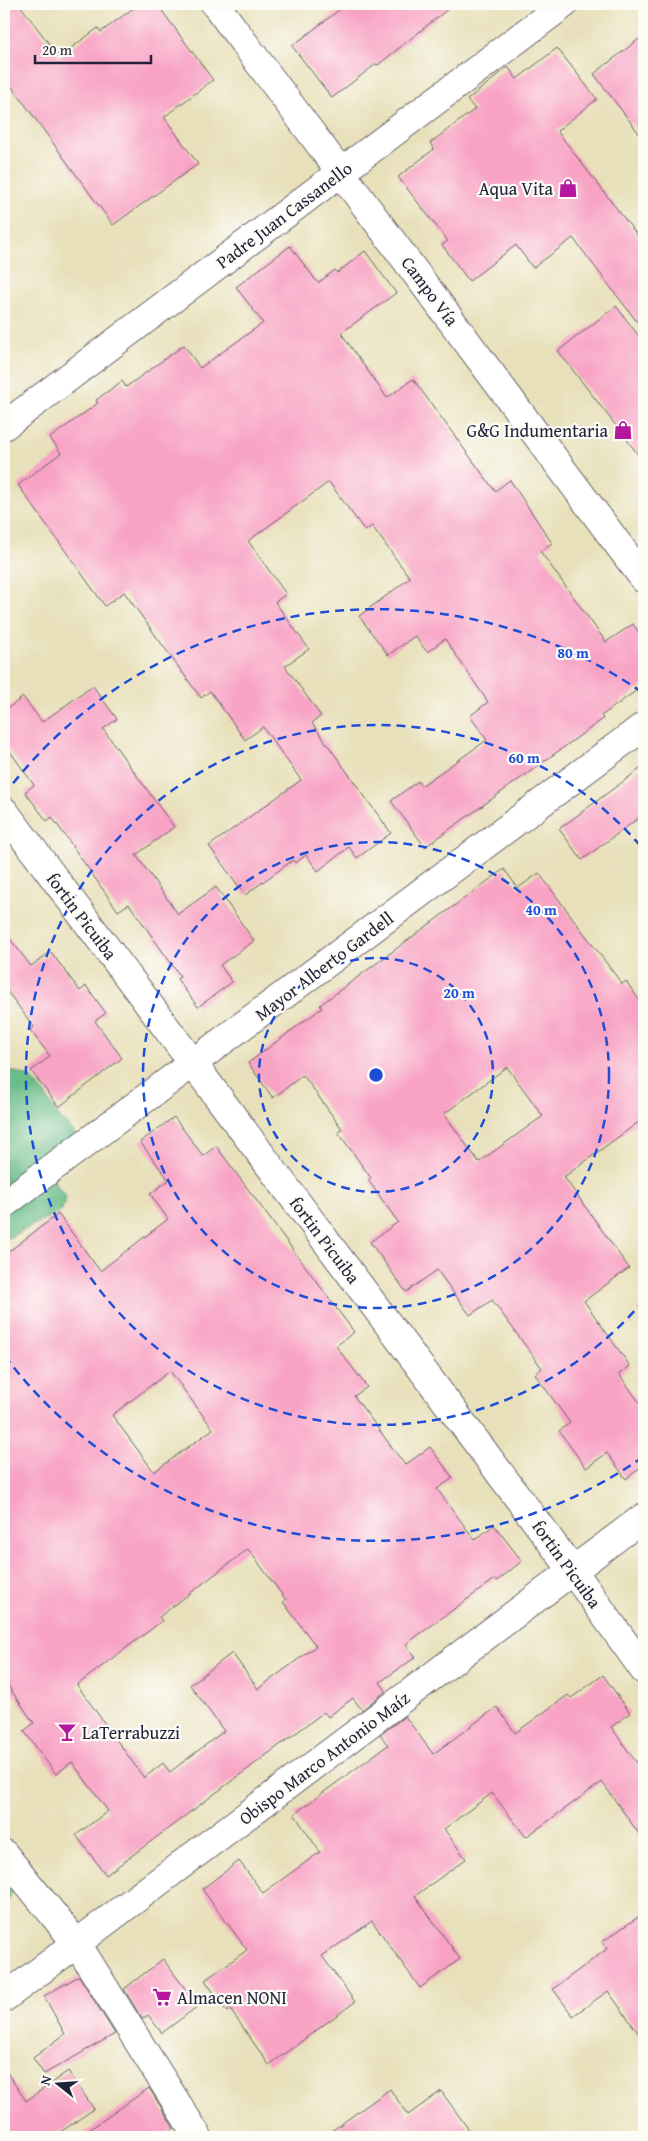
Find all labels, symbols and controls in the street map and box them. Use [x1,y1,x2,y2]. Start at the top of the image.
scale bar [35,32,151,64]
text: 20 m [42,39,73,60]
street label: Padre Juan Cassanello [210,155,358,275]
place label: Aqua Vita [479,175,553,202]
shop icon: Aqua Vita [557,177,579,199]
street label: Campo Vía [395,250,466,332]
place label: G&G Indumentaria [467,417,608,444]
shop icon: G&G Indumentaria [612,419,634,441]
text: 80 m [557,642,589,663]
text: 60 m [508,747,540,768]
street label: fortin Picuiba [40,867,124,966]
text: 40 m [525,899,557,920]
street label: Mayor Alberto Gardell [249,905,399,1027]
text: 20 m [443,982,475,1003]
centre of rings [367,1066,385,1084]
street label: fortin Picuiba [283,1191,367,1290]
street label: fortin Picuiba [526,1514,609,1614]
street label: Obispo Marco Antonio Maíz [233,1685,415,1831]
place label: LaTerrabuzzi [82,1719,180,1746]
bar icon: LaTerrabuzzi [56,1721,78,1743]
place label: Almacen NONI [177,1984,287,2011]
supermarket icon: Almacen NONI [151,1986,173,2008]
north arrow [32,2058,82,2108]
text: N [35,2072,57,2088]

